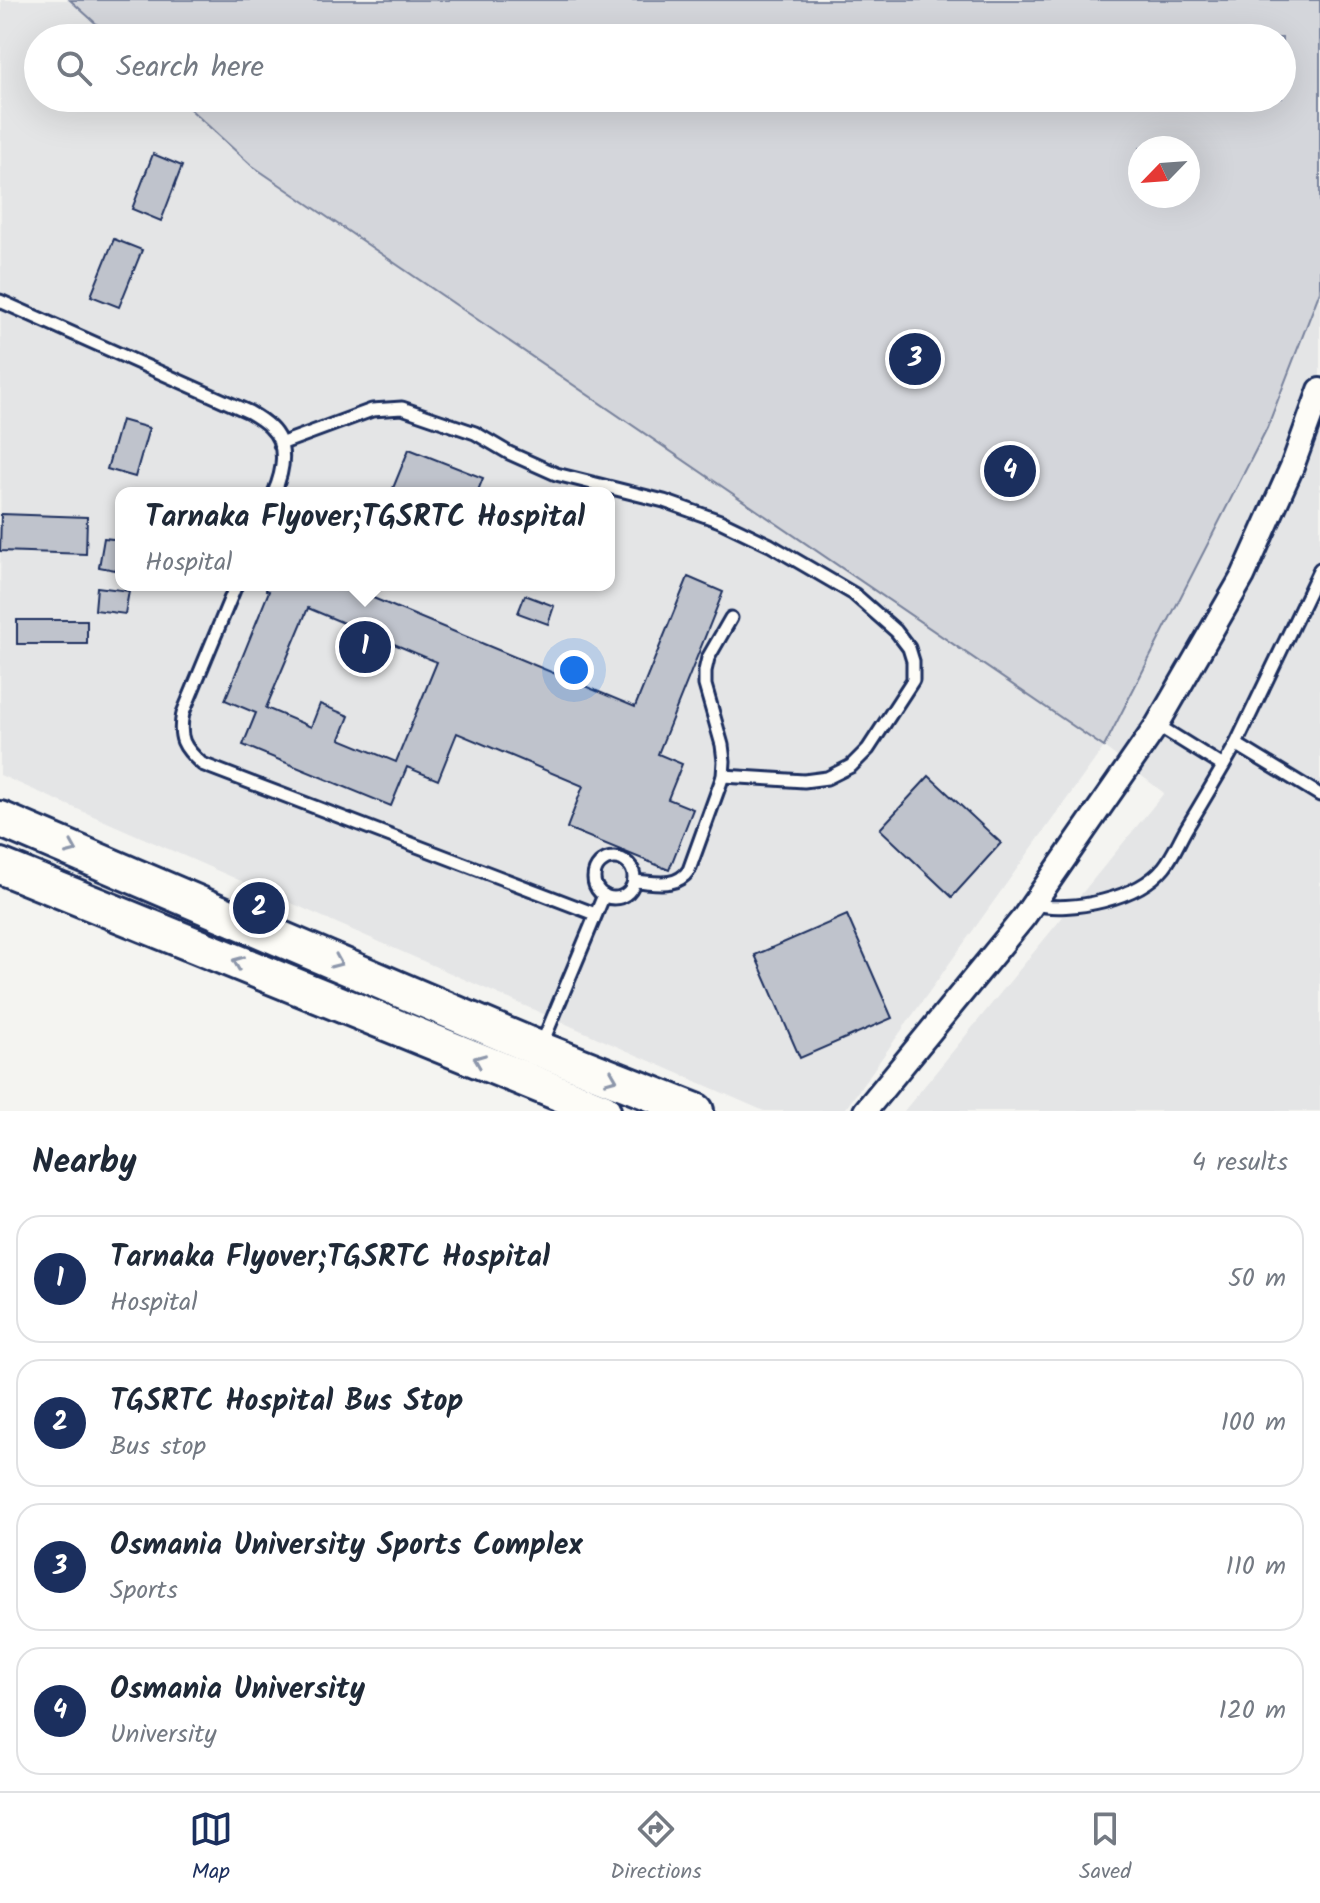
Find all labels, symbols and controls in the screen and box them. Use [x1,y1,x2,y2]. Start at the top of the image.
search box [24,24,1296,112]
text: Search here [116,44,264,92]
icon: search [52,46,96,90]
north arrow [1128,136,1200,208]
pin: 3 [889,329,941,389]
pin: 4 [984,441,1036,501]
popup [115,487,615,591]
text: Tarnaka Flyover;TGSRTC Hospital [145,494,585,542]
text: Hospital [145,542,232,584]
pin: 1 [339,617,391,677]
your location [554,650,594,690]
one-way arrow [64,839,78,855]
pin: 2 [233,878,285,938]
one-way arrow [329,953,343,969]
one-way arrow [232,955,246,972]
one-way arrow [473,1053,487,1070]
one-way arrow [604,1068,618,1084]
text: Nearby [32,1136,137,1190]
text: 4 results [1192,1142,1288,1184]
text: Tarnaka Flyover;TGSRTC Hospital [110,1234,550,1282]
text: 1 [56,1258,64,1300]
text: 50 m [1228,1258,1286,1300]
text: Hospital [110,1282,198,1324]
text: TGSRTC Hospital Bus Stop [110,1378,464,1426]
text: 2 [52,1402,68,1444]
text: 100 m [1221,1402,1286,1444]
text: Bus stop [110,1426,206,1468]
text: Osmania University Sports Complex [110,1522,583,1570]
text: 3 [53,1546,67,1588]
text: 110 m [1226,1546,1286,1588]
text: Sports [110,1570,178,1612]
text: Osmania University [110,1666,365,1714]
text: 4 [53,1690,67,1732]
text: 120 m [1219,1690,1286,1732]
text: University [110,1714,216,1756]
tab: Map [189,1807,233,1890]
tab: Directions [610,1807,702,1890]
tab: Saved [1079,1807,1131,1890]

